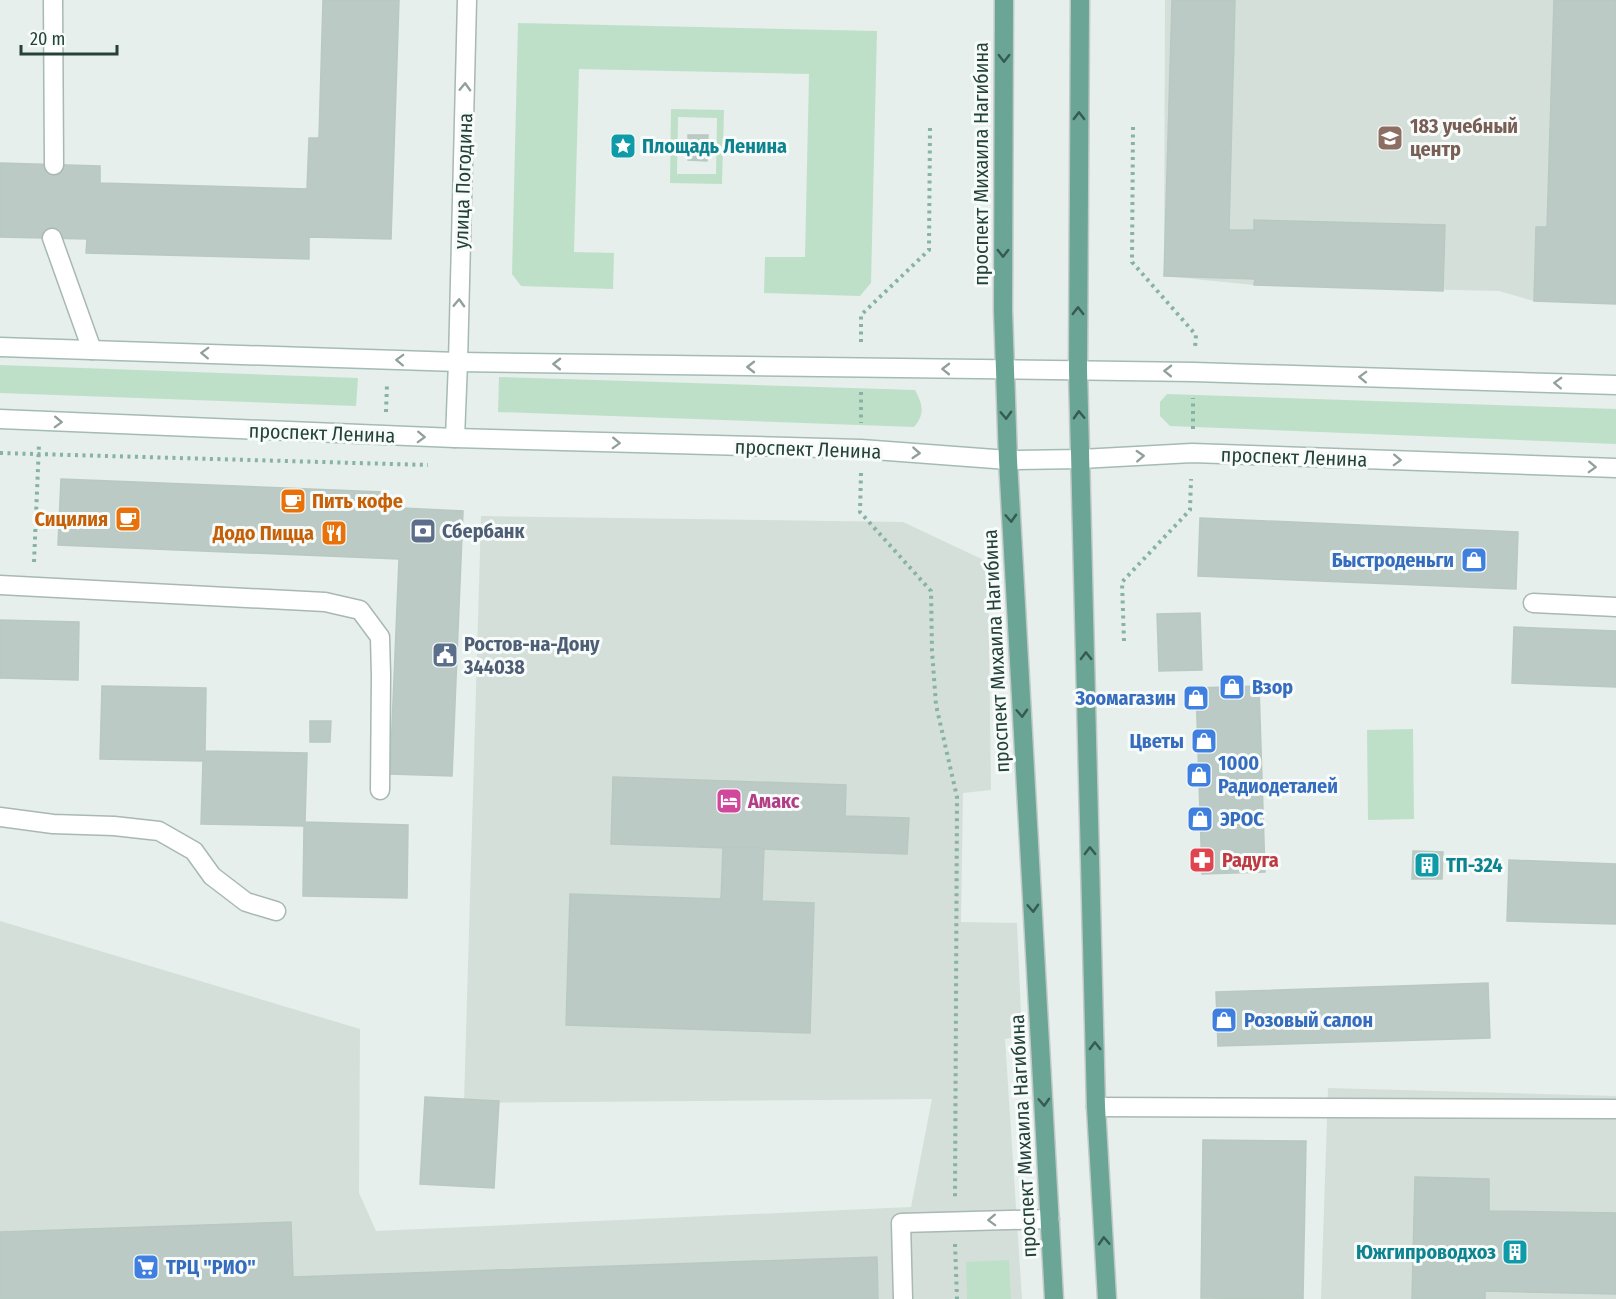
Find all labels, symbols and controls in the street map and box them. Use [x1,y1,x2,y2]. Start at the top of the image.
scale bar [21,18,117,56]
text: 20 m [30,28,65,50]
street label: проспект Михаила Нагибина [969,42,993,286]
one-way arrow [998,54,1010,63]
one-way arrow [459,83,471,92]
one-way arrow [1073,112,1085,121]
street label: улица Погодина [449,113,477,249]
place label: 183 учебный центр [1410,114,1518,161]
school or university icon: 183 учебный центр [1375,123,1405,153]
place icon: Площадь Ленина [608,131,638,161]
place label: Площадь Ленина [642,134,787,158]
one-way arrow [997,249,1009,258]
one-way arrow [453,299,466,308]
one-way arrow [1072,307,1084,316]
one-way arrow [200,347,209,360]
one-way arrow [395,354,404,366]
one-way arrow [552,357,561,370]
one-way arrow [747,361,756,373]
one-way arrow [942,363,951,375]
one-way arrow [1163,365,1172,378]
one-way arrow [1358,371,1367,383]
one-way arrow [1553,377,1562,389]
one-way arrow [1000,410,1013,419]
one-way arrow [1073,410,1086,419]
one-way arrow [54,415,63,428]
street label: проспект Ленина [248,418,396,448]
one-way arrow [417,431,426,443]
street label: проспект Ленина [734,434,882,464]
one-way arrow [612,436,621,449]
street label: проспект Ленина [1220,442,1368,472]
one-way arrow [911,447,920,460]
one-way arrow [1135,450,1144,463]
one-way arrow [1393,454,1402,467]
one-way arrow [1588,461,1597,474]
cafe icon: Пить кофе [278,486,308,516]
place label: Пить кофе [312,489,403,513]
cafe icon: Сицилия [113,504,143,534]
place label: Сицилия [34,507,108,531]
one-way arrow [1004,514,1017,523]
bank icon: Сбербанк [408,516,438,546]
restaurant icon: Додо Пицца [319,518,349,548]
place label: Сбербанк [442,519,525,543]
place label: Додо Пицца [212,521,314,545]
street label: проспект Михаила Нагибина [978,529,1014,773]
shop icon: Быстроденьги [1459,545,1489,575]
place label: Быстроденьги [1332,548,1454,572]
place label: Ростов-на-Дону 344038 [463,632,600,679]
public building icon: Ростов-на-Дону 344038 [430,640,460,670]
one-way arrow [1080,651,1092,660]
shop icon: Взор [1217,672,1247,702]
place label: Взор [1252,675,1293,699]
shop icon: Зоомагазин [1181,683,1211,713]
place label: Зоомагазин [1074,686,1176,710]
one-way arrow [1016,709,1029,718]
shop icon: Цветы [1189,726,1219,756]
place label: Цветы [1129,729,1184,753]
place label: 1000 Радиодеталей [1218,751,1338,798]
shop icon: 1000 Радиодеталей [1184,760,1214,790]
hotel icon: Амакс [714,786,744,816]
place label: Амакс [747,789,800,813]
shop icon: ЭРОС [1185,804,1215,834]
place label: ЭРОС [1220,807,1264,831]
pharmacy icon: Радуга [1187,845,1217,875]
one-way arrow [1084,846,1097,855]
place label: Радуга [1222,848,1279,872]
building icon: ТП-324 [1412,850,1442,880]
place label: ТП-324 [1446,853,1503,877]
one-way arrow [1026,903,1039,912]
shop icon: Розовый салон [1209,1005,1239,1035]
place label: Розовый салон [1244,1008,1373,1032]
street label: проспект Михаила Нагибина [1005,1014,1041,1258]
one-way arrow [1089,1041,1101,1050]
one-way arrow [1037,1098,1050,1107]
one-way arrow [987,1214,996,1227]
one-way arrow [1097,1236,1110,1245]
building icon: Южгипроводхоз [1500,1237,1530,1267]
place label: Южгипроводхоз [1356,1240,1496,1264]
supermarket icon: ТРЦ "РИО" [131,1252,161,1282]
place label: ТРЦ "РИО" [166,1255,256,1279]

